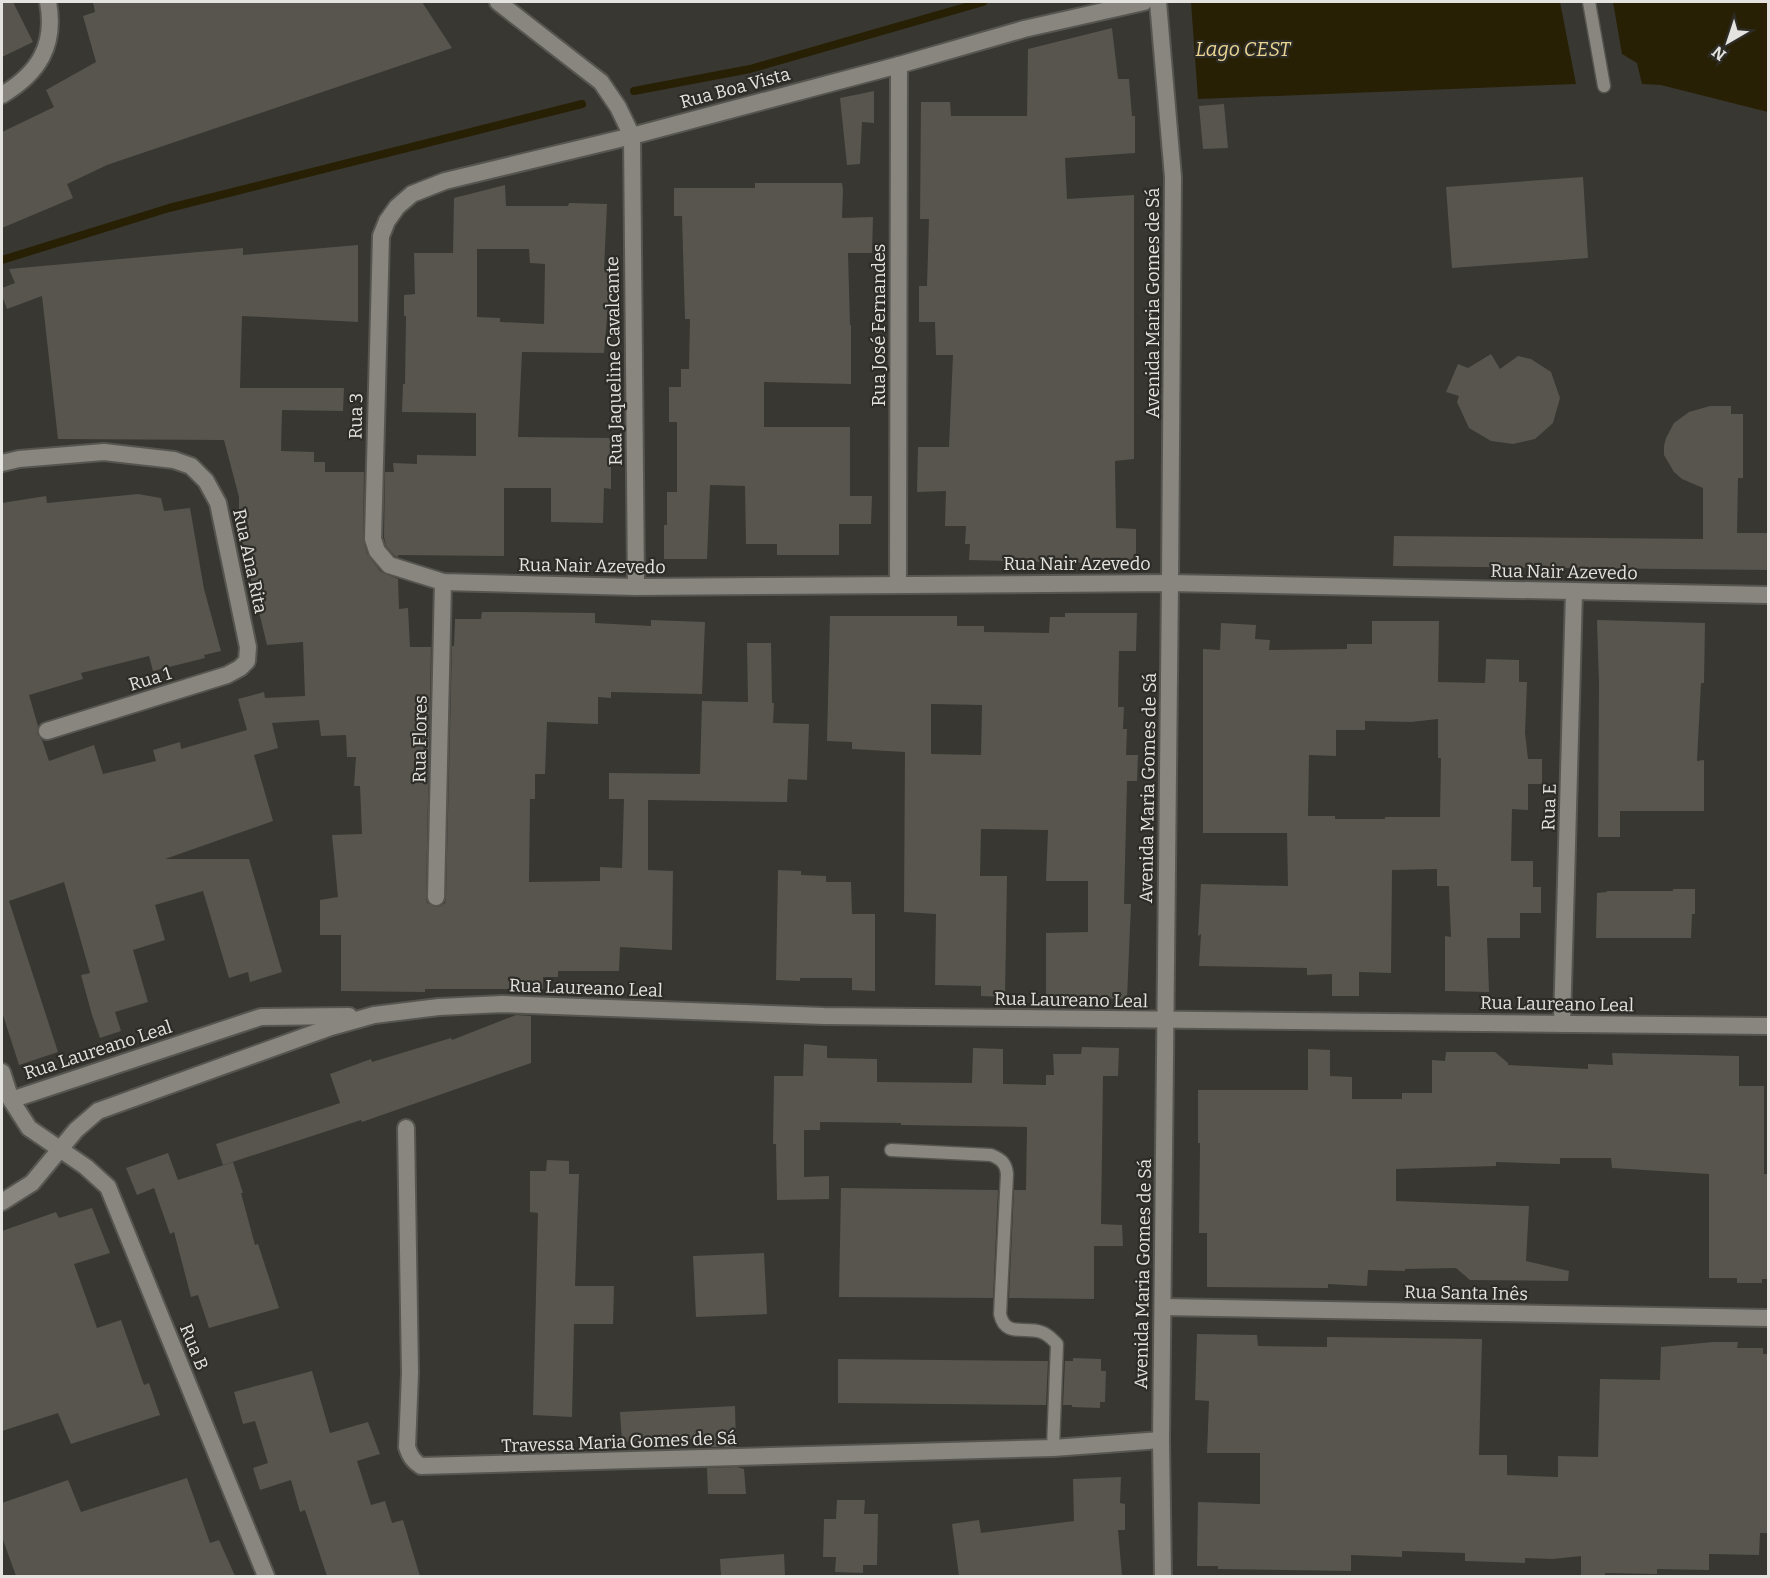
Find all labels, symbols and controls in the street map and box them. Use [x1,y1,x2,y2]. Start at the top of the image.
north arrow [1698,12,1758,72]
water label: Lago CEST [1195,37,1292,61]
text: N [1708,42,1730,65]
street label: Rua Boa Vista [678,63,793,113]
street label: Avenida Maria Gomes de Sá [1142,188,1164,418]
street label: Rua José Fernandes [868,244,890,406]
street label: Rua Jaqueline Cavalcante [601,256,627,466]
street label: Rua 3 [345,393,367,439]
street label: Rua Ana Rita [228,507,272,616]
street label: Rua Nair Azevedo [1003,553,1151,575]
street label: Rua Nair Azevedo [518,554,666,578]
street label: Rua Nair Azevedo [1490,560,1638,584]
street label: Rua 1 [126,662,175,696]
street label: Avenida Maria Gomes de Sá [1135,672,1161,903]
street label: Rua Flores [408,695,432,783]
street label: Rua E [1537,783,1561,831]
street label: Rua Laureano Leal [509,974,663,1002]
street label: Rua Laureano Leal [994,988,1148,1012]
street label: Rua Laureano Leal [1480,992,1634,1016]
street label: Rua Laureano Leal [21,1016,175,1084]
street label: Avenida Maria Gomes de Sá [1130,1158,1156,1389]
street label: Rua Santa Inês [1404,1281,1528,1305]
street label: Rua B [175,1321,213,1373]
street label: Travessa Maria Gomes de Sá [501,1427,737,1457]

